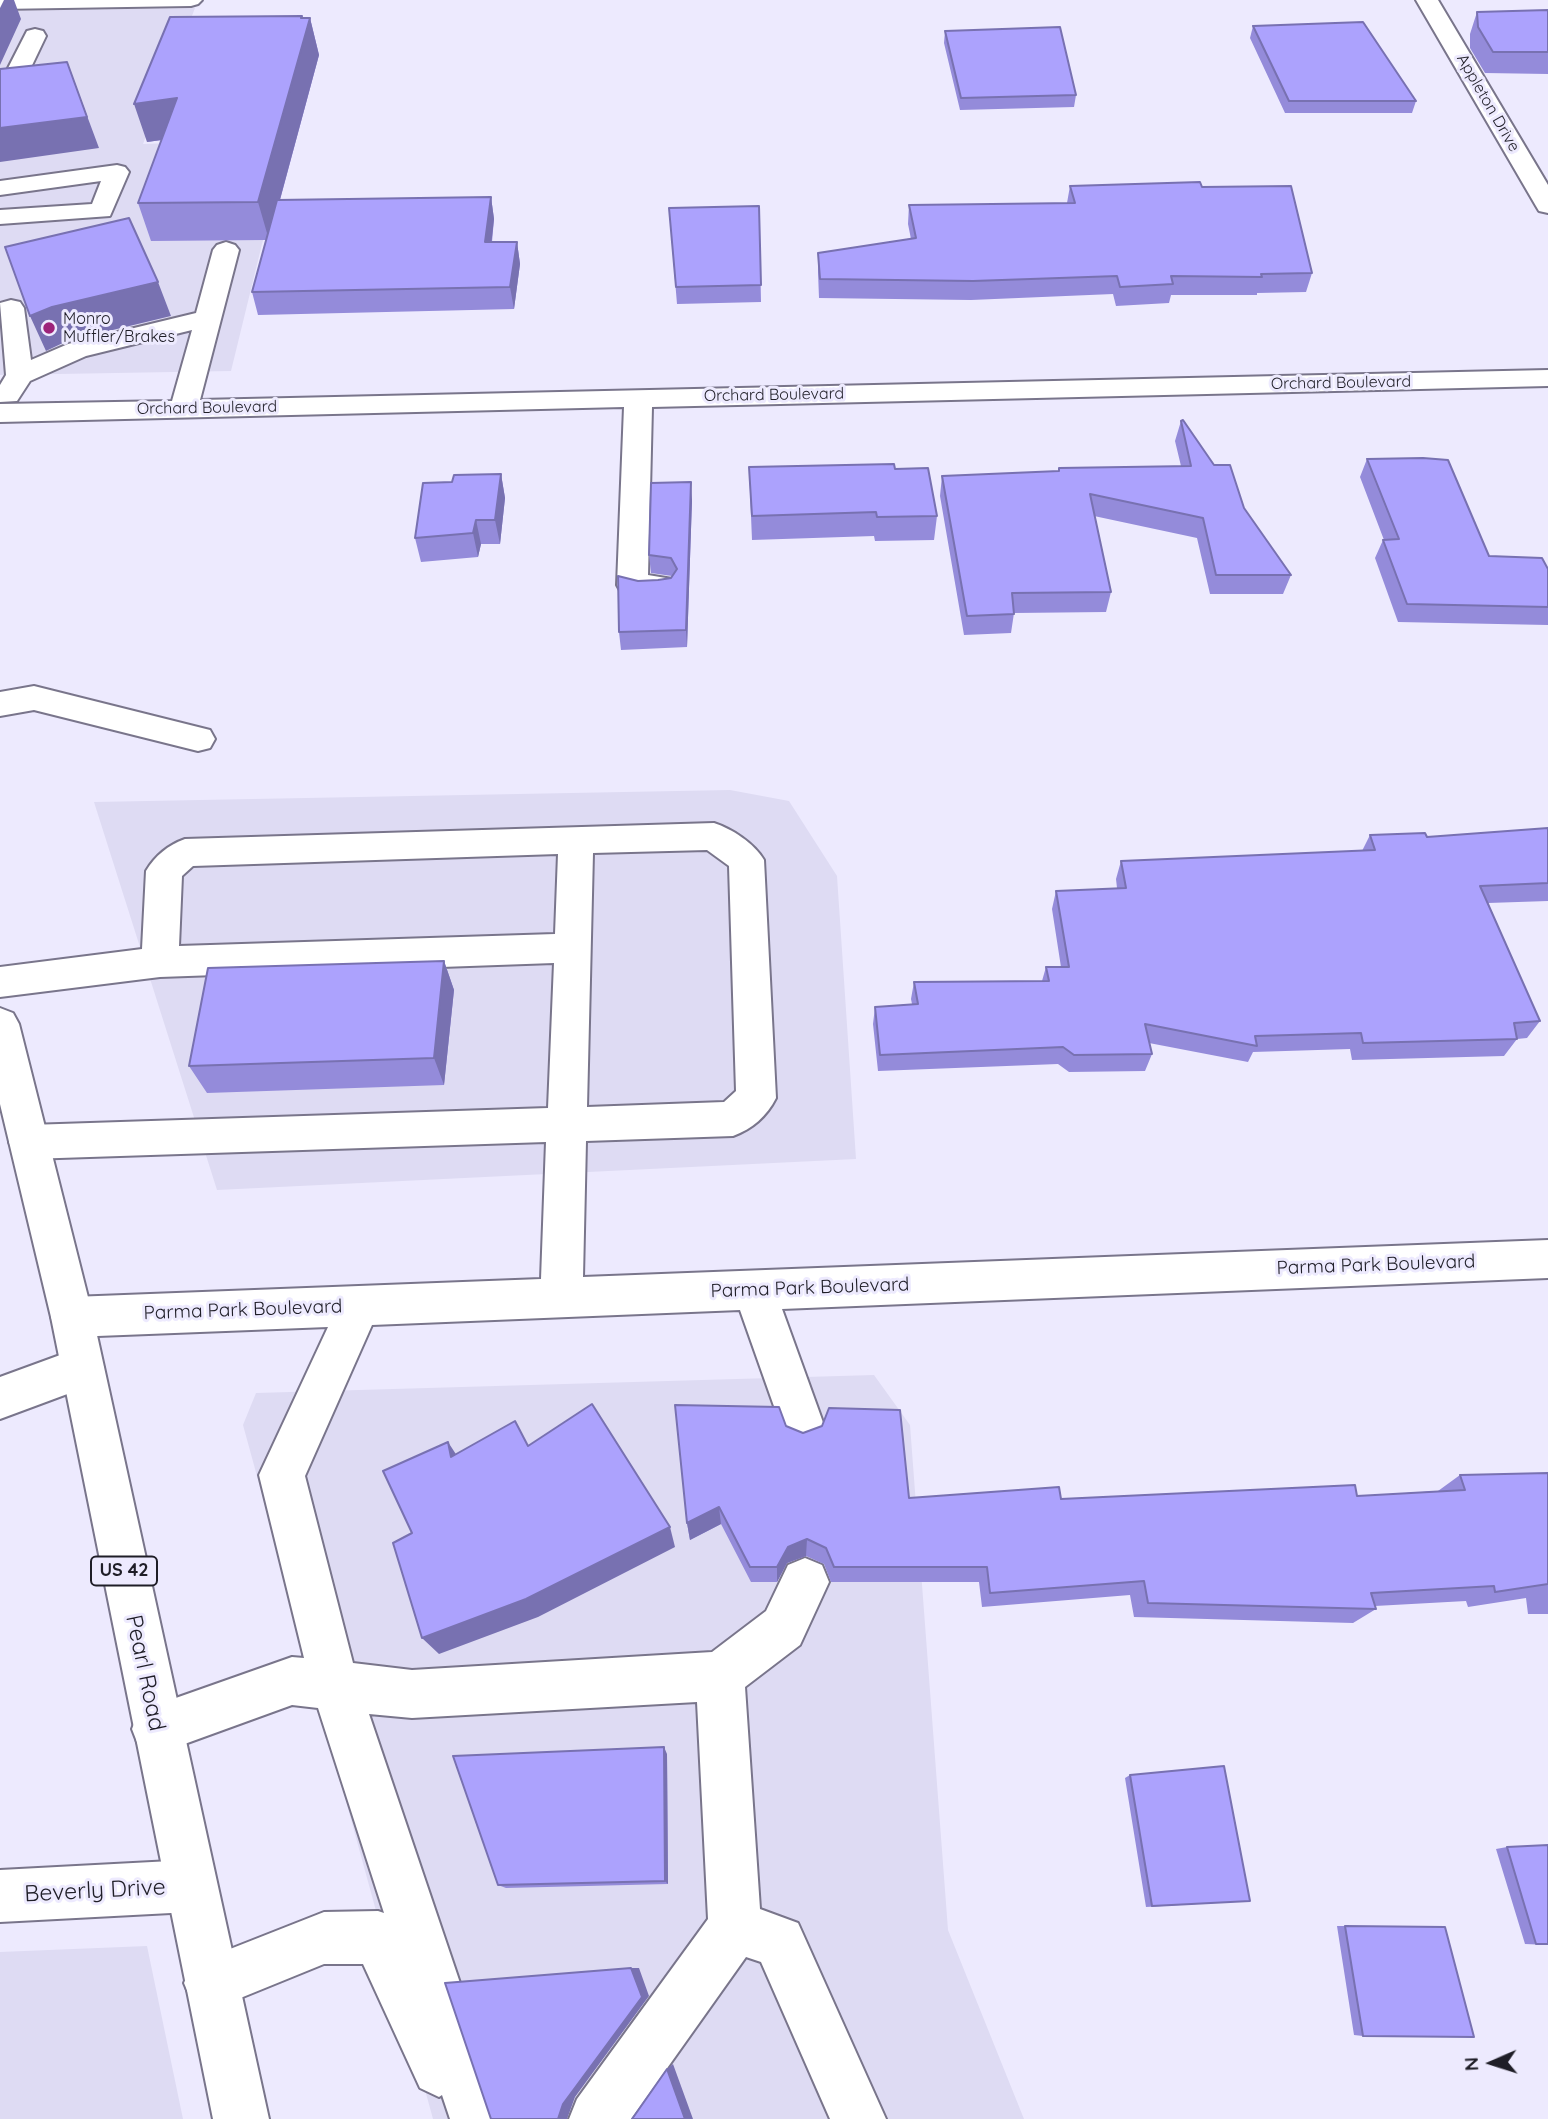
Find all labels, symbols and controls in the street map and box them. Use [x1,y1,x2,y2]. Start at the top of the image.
street label: Appleton Drive [1452,51,1524,155]
place label: Monro Muffler/Brakes [63,309,175,347]
marker: Monro Muffler/Brakes [41,320,57,336]
street label: Orchard Boulevard [1271,372,1411,394]
street label: Orchard Boulevard [704,384,844,406]
street label: Orchard Boulevard [137,397,277,419]
street label: Parma Park Boulevard [1276,1250,1476,1280]
street label: Parma Park Boulevard [710,1273,910,1303]
street label: Parma Park Boulevard [143,1295,343,1325]
road number: US 42 [91,1556,157,1586]
street label: Pearl Road [119,1612,171,1734]
street label: Beverly Drive [24,1874,166,1908]
north arrow [1457,2028,1527,2098]
text: N [1459,2056,1483,2072]

